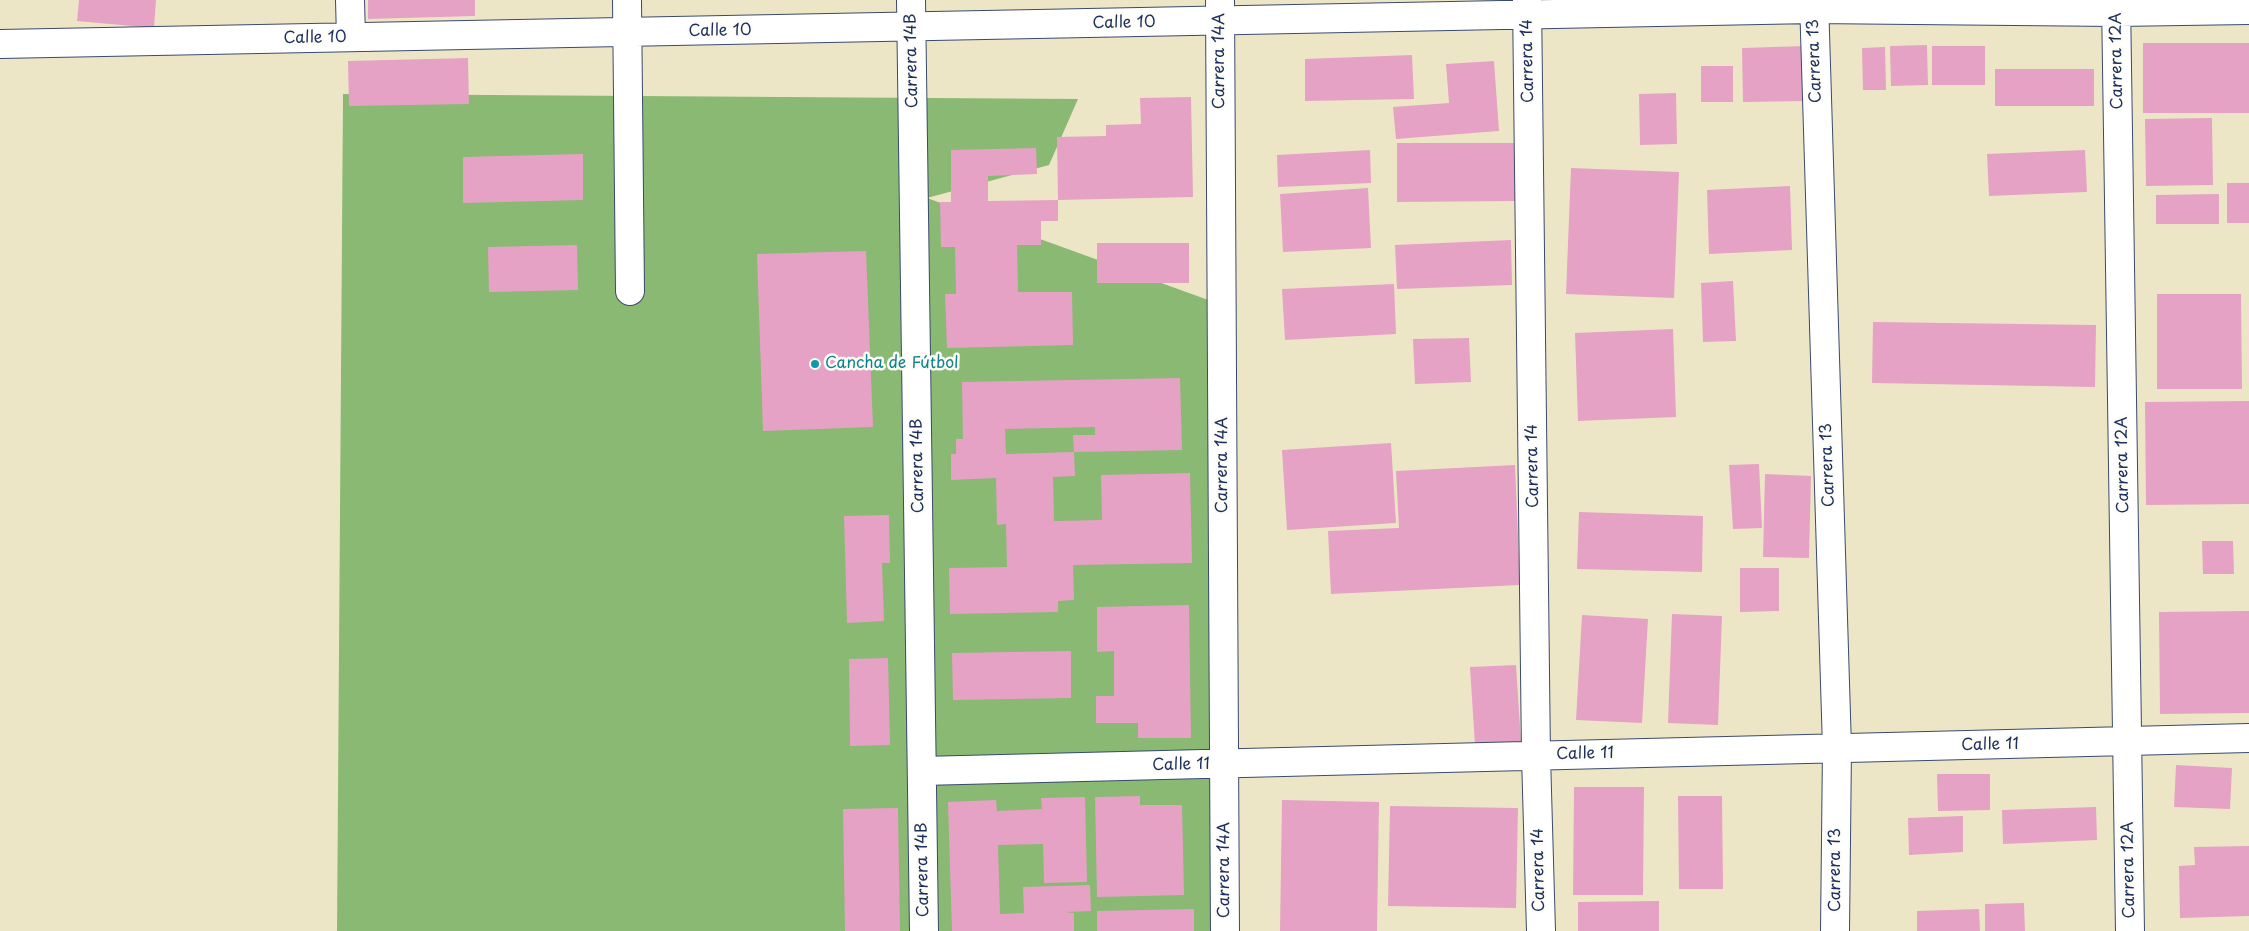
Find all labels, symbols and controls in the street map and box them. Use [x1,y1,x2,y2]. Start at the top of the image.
street label: Carrera 12A [2107,12,2127,110]
street label: Carrera 14B [902,13,922,109]
street label: Calle 10 [1092,13,1156,33]
street label: Carrera 14A [1210,13,1230,109]
street label: Carrera 14 [1518,19,1538,103]
street label: Carrera 13 [1804,19,1826,103]
street label: Calle 10 [688,21,752,41]
street label: Calle 10 [283,28,347,48]
place label: Cancha de Fútbol [825,354,958,374]
marker: Cancha de Fútbol [809,358,821,370]
street label: Carrera 12A [2113,416,2133,514]
street label: Carrera 14A [1213,417,1233,513]
street label: Carrera 14B [908,418,928,514]
street label: Carrera 13 [1817,423,1839,507]
street label: Carrera 14 [1523,424,1543,508]
street label: Calle 11 [1961,735,2019,755]
street label: Calle 11 [1556,744,1614,764]
street label: Calle 11 [1152,755,1210,775]
street label: Carrera 12A [2119,821,2139,919]
street label: Carrera 14B [913,822,933,918]
street label: Carrera 14A [1215,822,1235,918]
street label: Carrera 14 [1529,828,1549,912]
street label: Carrera 13 [1826,828,1846,912]

